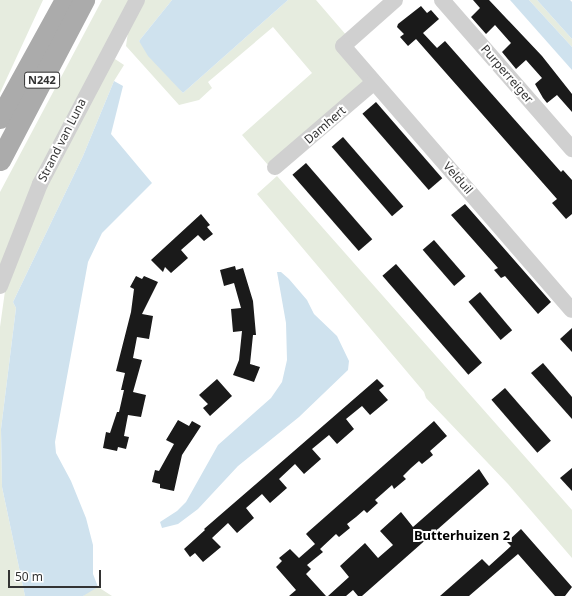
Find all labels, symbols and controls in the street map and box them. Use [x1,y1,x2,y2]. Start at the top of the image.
street label: Purperreiger [478,42,536,106]
road number: N242 [24,71,60,89]
street label: Strand van Luna [35,96,89,184]
street label: Damhert [301,103,349,147]
street label: Velduil [440,159,476,197]
district label: Butterhuizen 2 [414,527,510,543]
scale bar [10,562,103,588]
text: 50 m [15,568,43,585]

